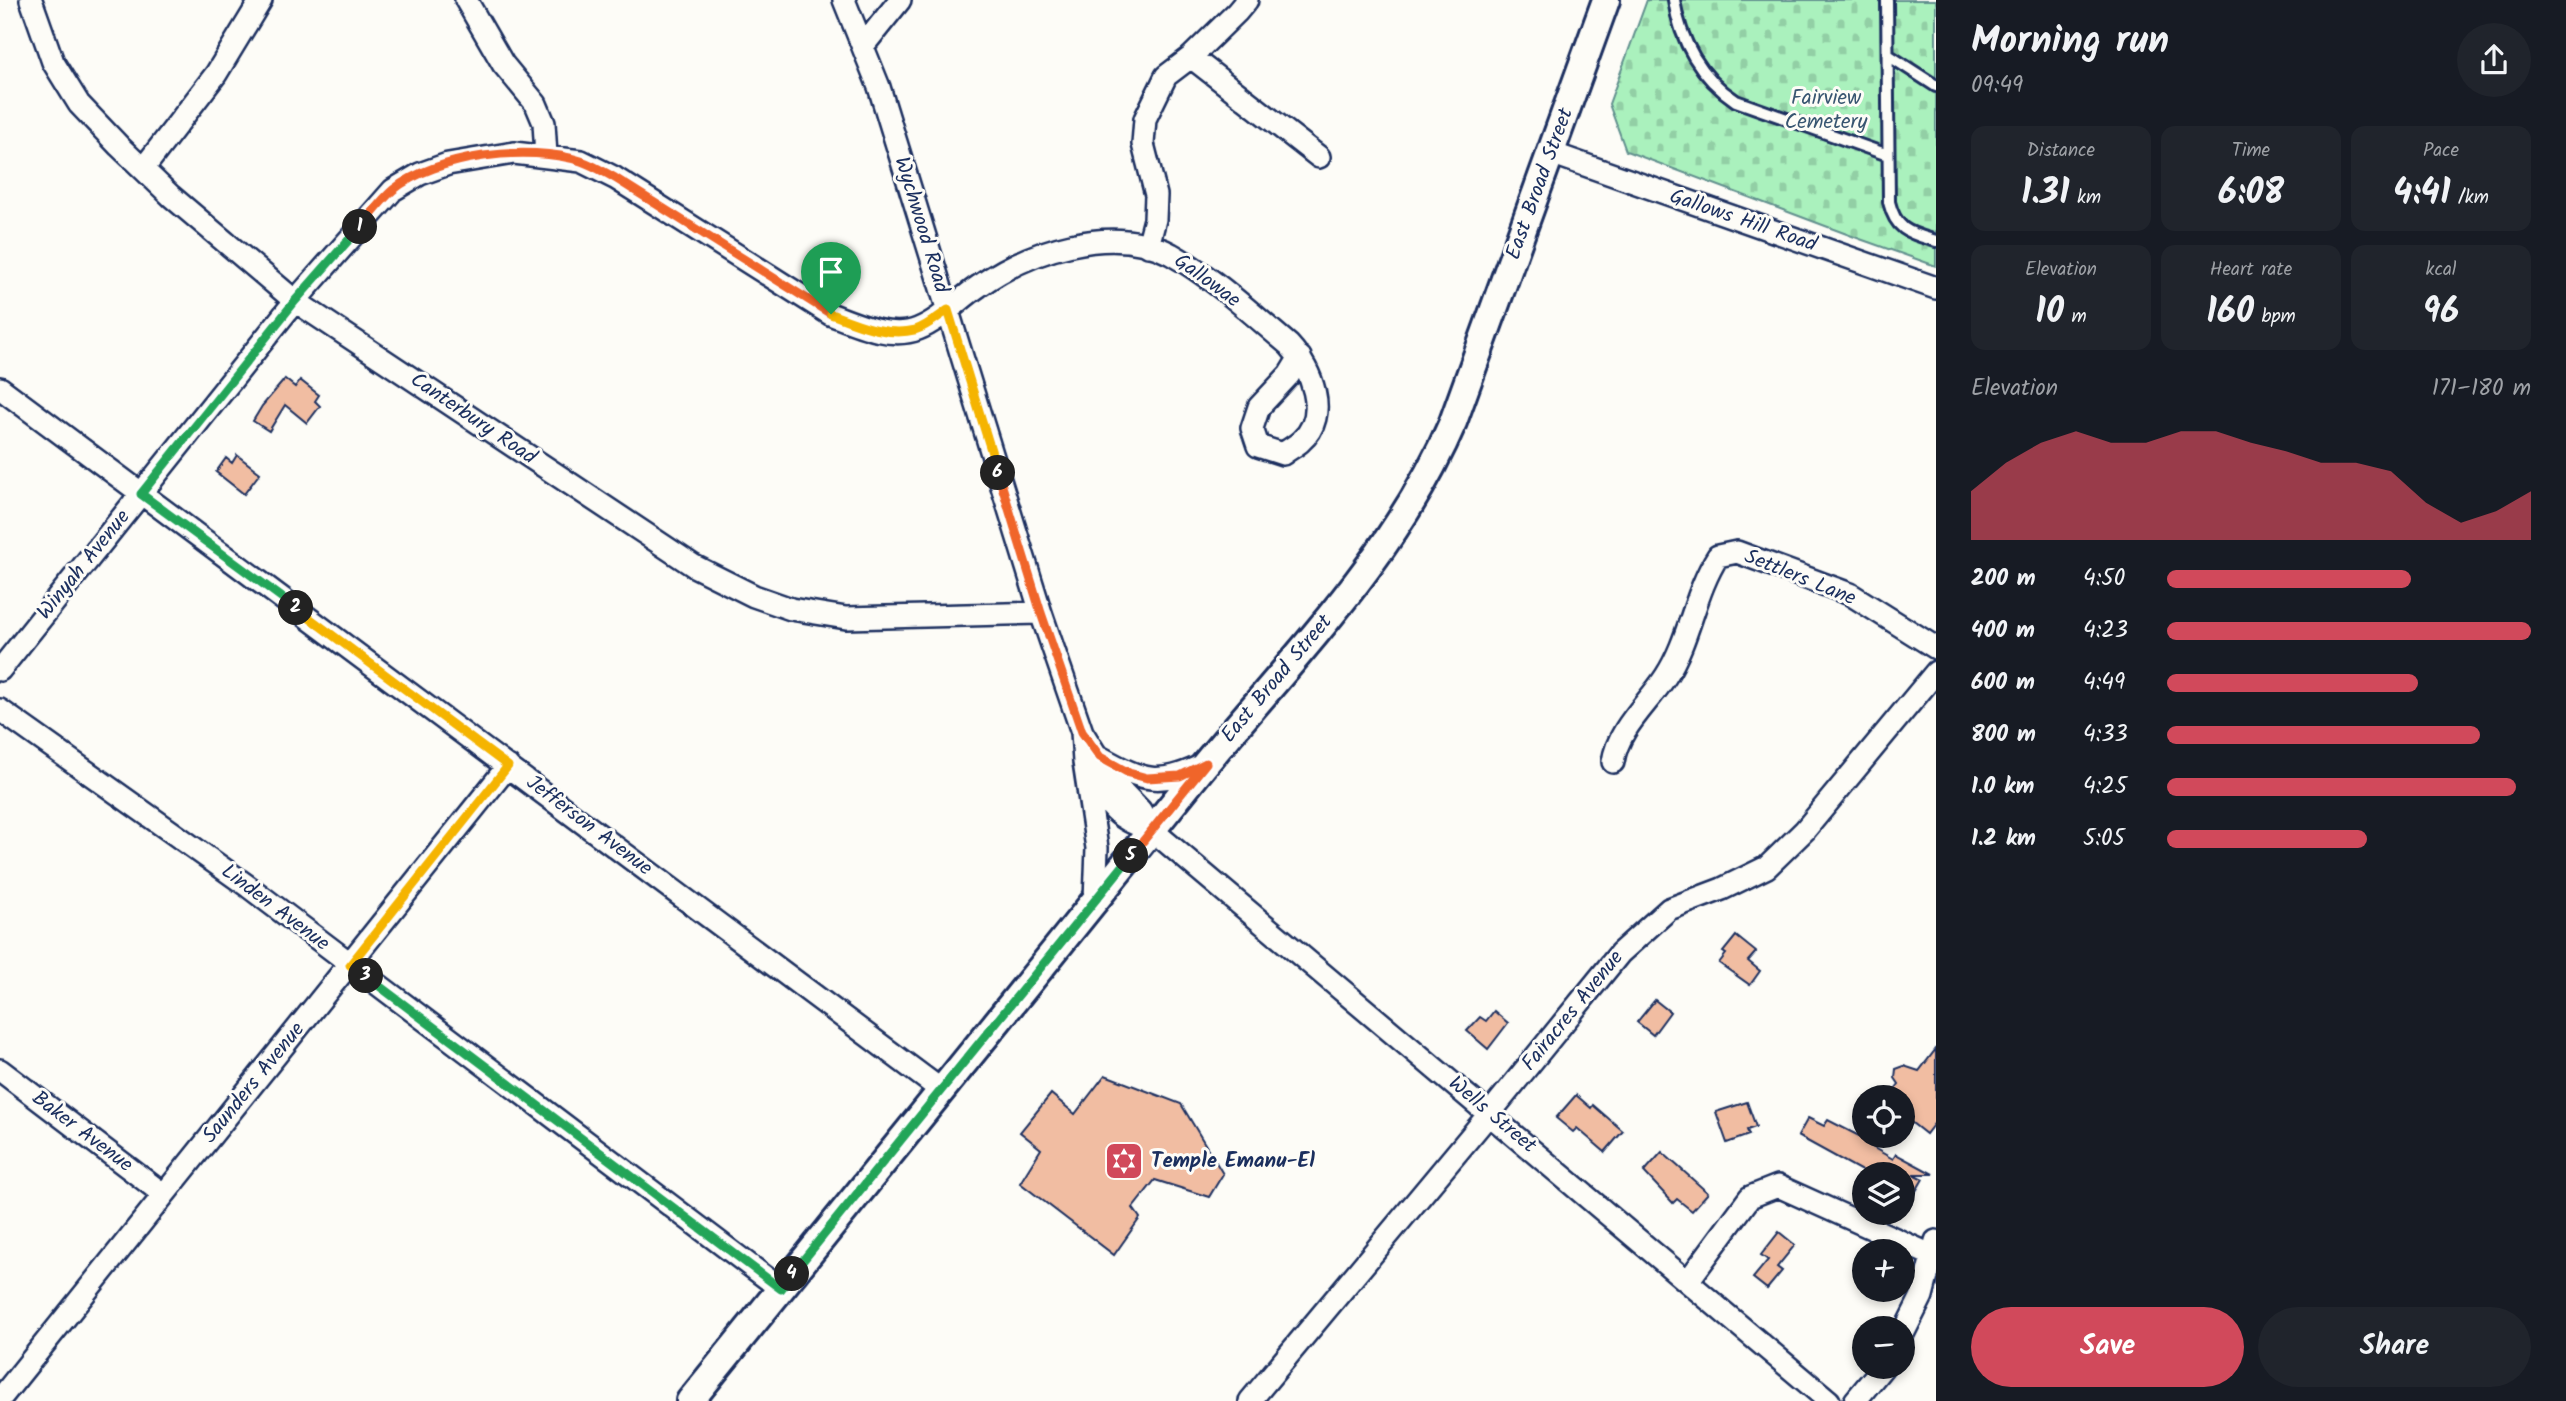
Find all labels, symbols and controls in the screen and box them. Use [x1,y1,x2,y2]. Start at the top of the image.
text: Morning run [1971,12,2169,72]
button: share [2457,23,2531,97]
text: 09:49 [1971,68,2023,104]
park label: Fairview Cemetery [1785,82,1867,139]
street label: East Broad Street [1497,103,1583,265]
text: Distance [2027,136,2095,166]
text: Time [2232,136,2270,166]
text: Pace [2423,136,2459,166]
street label: Wychwood Road [885,153,958,298]
text: 1.31 [2021,166,2069,222]
text: 6:08 [2218,166,2284,222]
text: 4:41 [2393,166,2450,222]
street label: Gallows Hill Road [1665,180,1822,262]
text: km [2069,183,2101,213]
text: /km [2450,183,2489,213]
pin: 1 [342,210,378,244]
text: 1 [357,211,362,241]
pin [801,242,861,314]
street label: Gallowae [1167,245,1248,317]
icon: arrive [812,253,850,291]
text: Elevation [2025,255,2097,285]
text: Heart rate [2210,255,2292,285]
text: kcal [2426,255,2456,285]
text: 10 [2035,285,2064,341]
text: 160 [2206,285,2254,341]
text: 96 [2423,285,2459,341]
text: m [2064,302,2087,332]
text: bpm [2254,302,2296,332]
street label: Canterbury Road [403,364,543,474]
text: Elevation [1971,371,2058,407]
text: 171–180 m [2432,371,2531,407]
pin: 6 [981,456,1016,490]
text: 6 [992,457,1003,487]
street label: Winyah Avenue [29,502,139,627]
street label: Settlers Lane [1739,541,1861,616]
text: 200 m [1971,561,2036,597]
text: 4:50 [2083,561,2125,597]
pin: 2 [278,590,314,626]
text: 2 [290,592,301,622]
street label: East Broad Street [1213,607,1341,751]
text: 400 m [1971,613,2035,649]
text: 4:23 [2083,613,2128,649]
text: 600 m [1971,665,2035,701]
text: 4:49 [2083,665,2125,701]
text: 800 m [1971,717,2036,753]
text: 4:33 [2083,717,2128,753]
street label: Jefferson Avenue [519,767,660,885]
text: 1.0 km [1971,769,2034,805]
text: 4:25 [2083,769,2127,805]
text: 1.2 km [1971,821,2036,857]
text: 5:05 [2083,821,2125,857]
pin: 5 [1114,838,1148,874]
text: 5 [1126,840,1135,870]
street label: Linden Avenue [214,856,337,960]
street label: Fairacres Avenue [1514,943,1633,1079]
pin: 3 [348,958,384,993]
text: 3 [360,960,371,990]
street label: Saunders Avenue [194,1015,314,1151]
street label: Wells Street [1440,1068,1544,1163]
street label: Baker Avenue [24,1083,140,1182]
map controls [1852,1085,1915,1379]
button: locate [1852,1085,1915,1148]
synagogue icon: Temple Emanu-El [1103,1140,1145,1182]
place label: Temple Emanu-El [1151,1145,1315,1178]
button: layers [1852,1162,1915,1225]
button: + [1852,1239,1915,1302]
pin: 4 [774,1256,810,1292]
text: 4 [786,1258,797,1288]
button: Save [1971,1307,2244,1387]
button: Share [2258,1307,2531,1387]
button: − [1852,1316,1915,1379]

